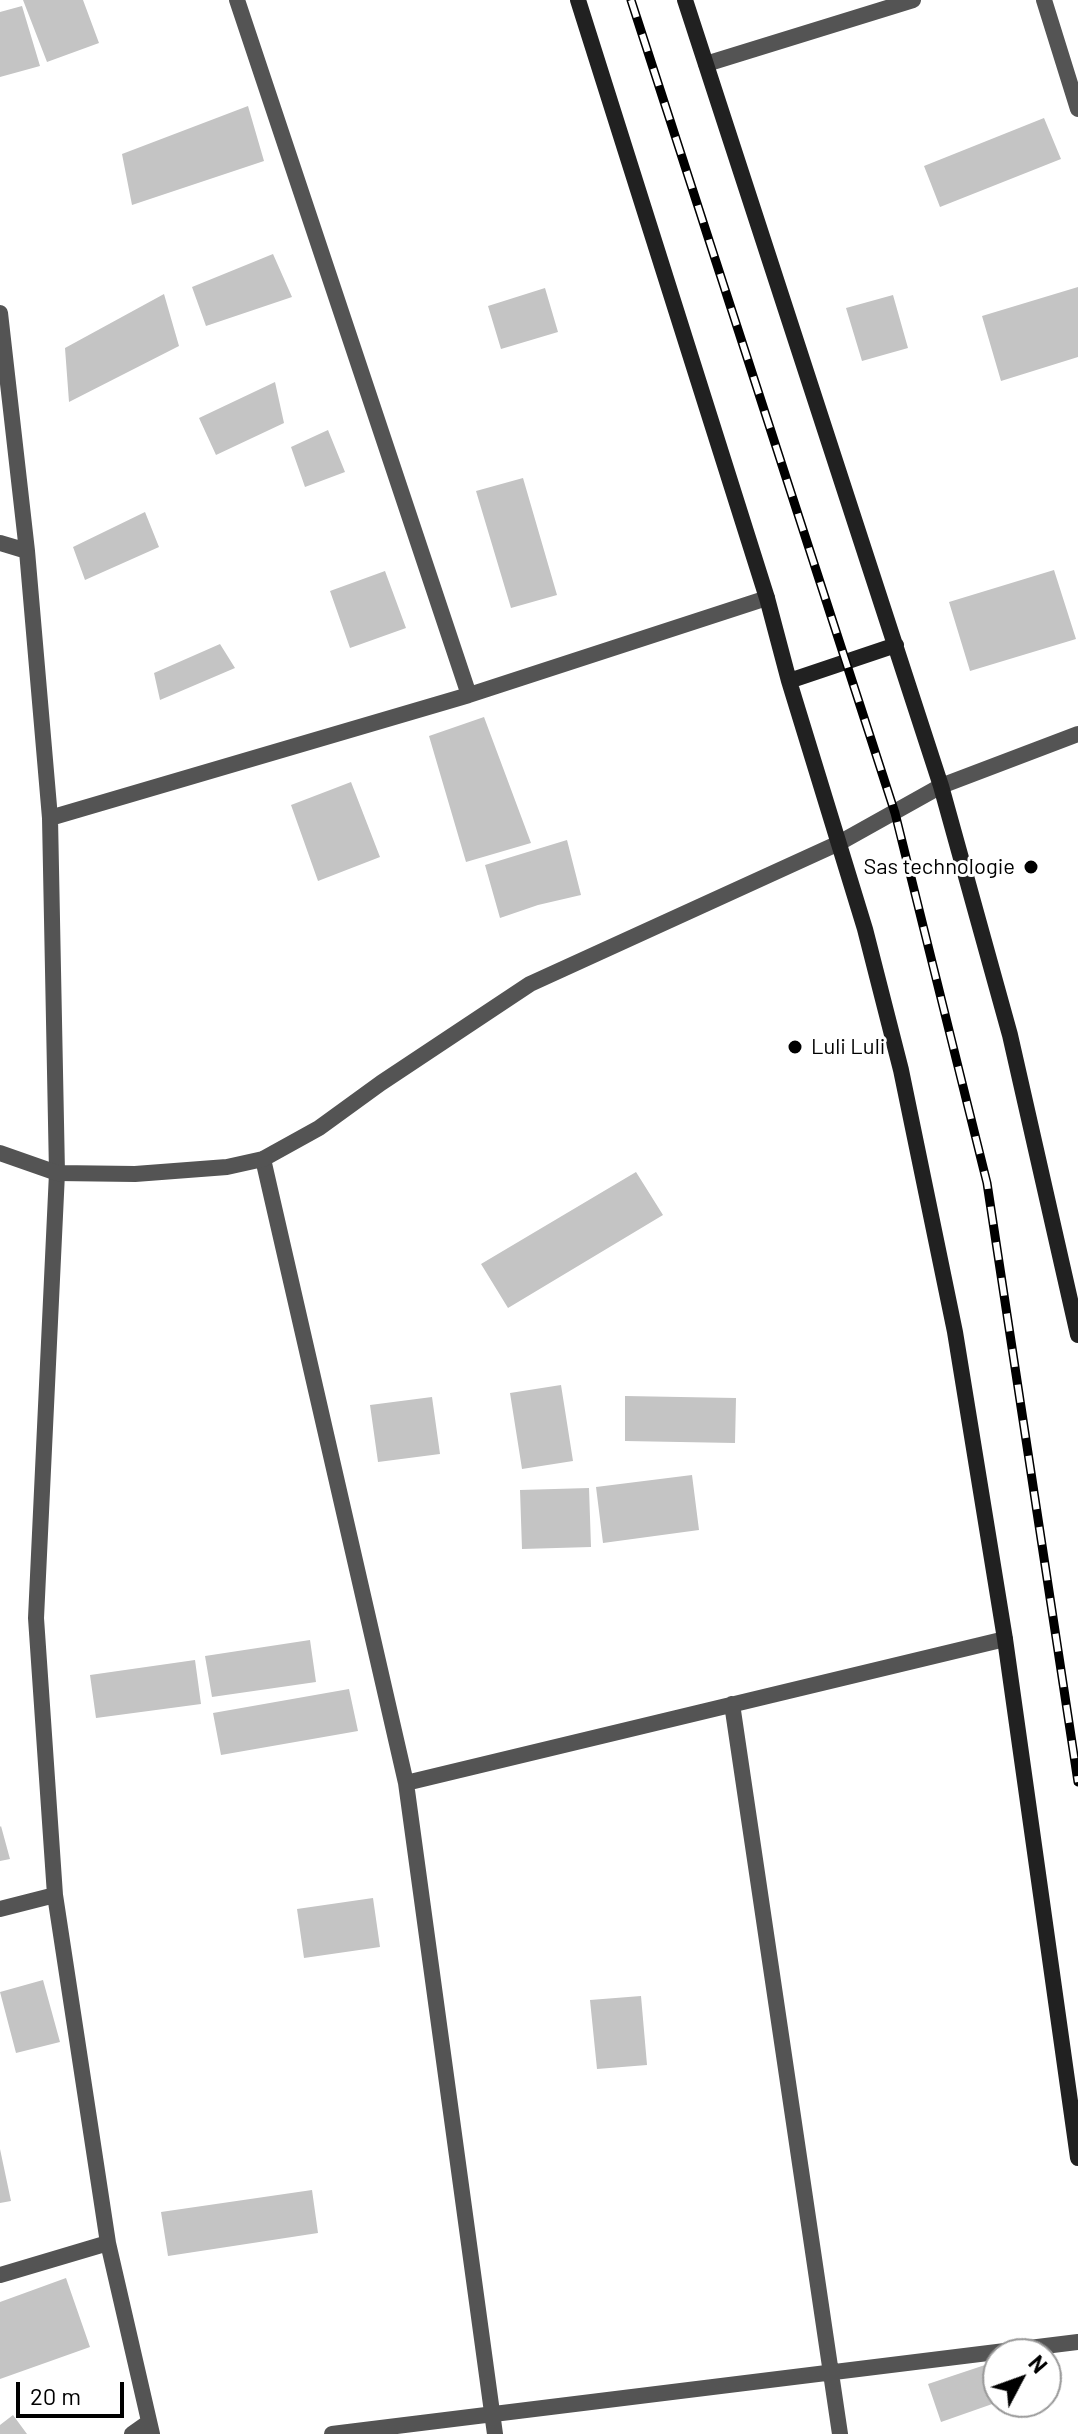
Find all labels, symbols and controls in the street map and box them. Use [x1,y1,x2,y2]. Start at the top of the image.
place label: Sas technologie [863,854,1015,880]
marker: Sas technologie [1022,858,1040,876]
place label: Luli Luli [811,1034,885,1060]
marker: Luli Luli [786,1038,804,1056]
north arrow [982,2338,1062,2418]
text: N [1024,2350,1053,2378]
scale bar [20,2366,128,2416]
text: 20 m [30,2381,81,2410]

